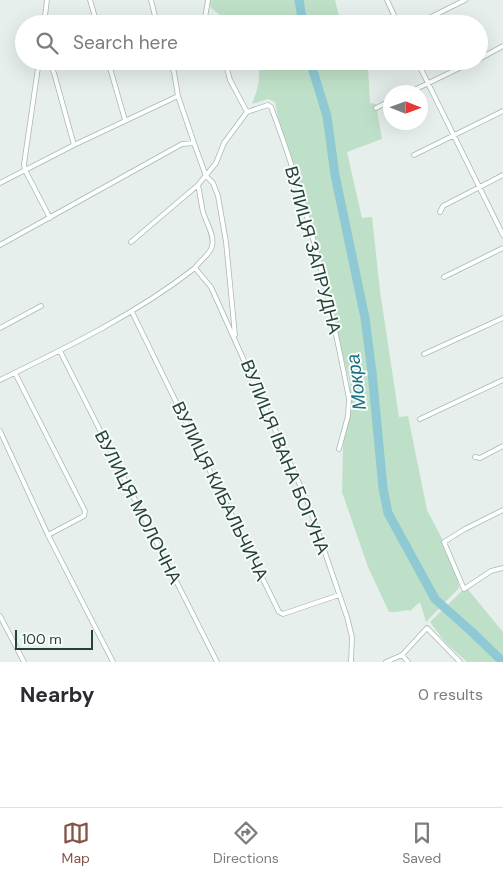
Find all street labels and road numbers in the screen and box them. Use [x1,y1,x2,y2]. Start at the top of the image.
street label: ВУЛИЦЯ ЗАПРУДНА [279,163,347,337]
street label: ВУЛИЦЯ ІВАНА БОГУНА [235,356,335,558]
street label: ВУЛИЦЯ КИБАЛЬЧИЧА [166,397,274,585]
street label: ВУЛИЦЯ МОЛОЧНА [89,426,187,588]

